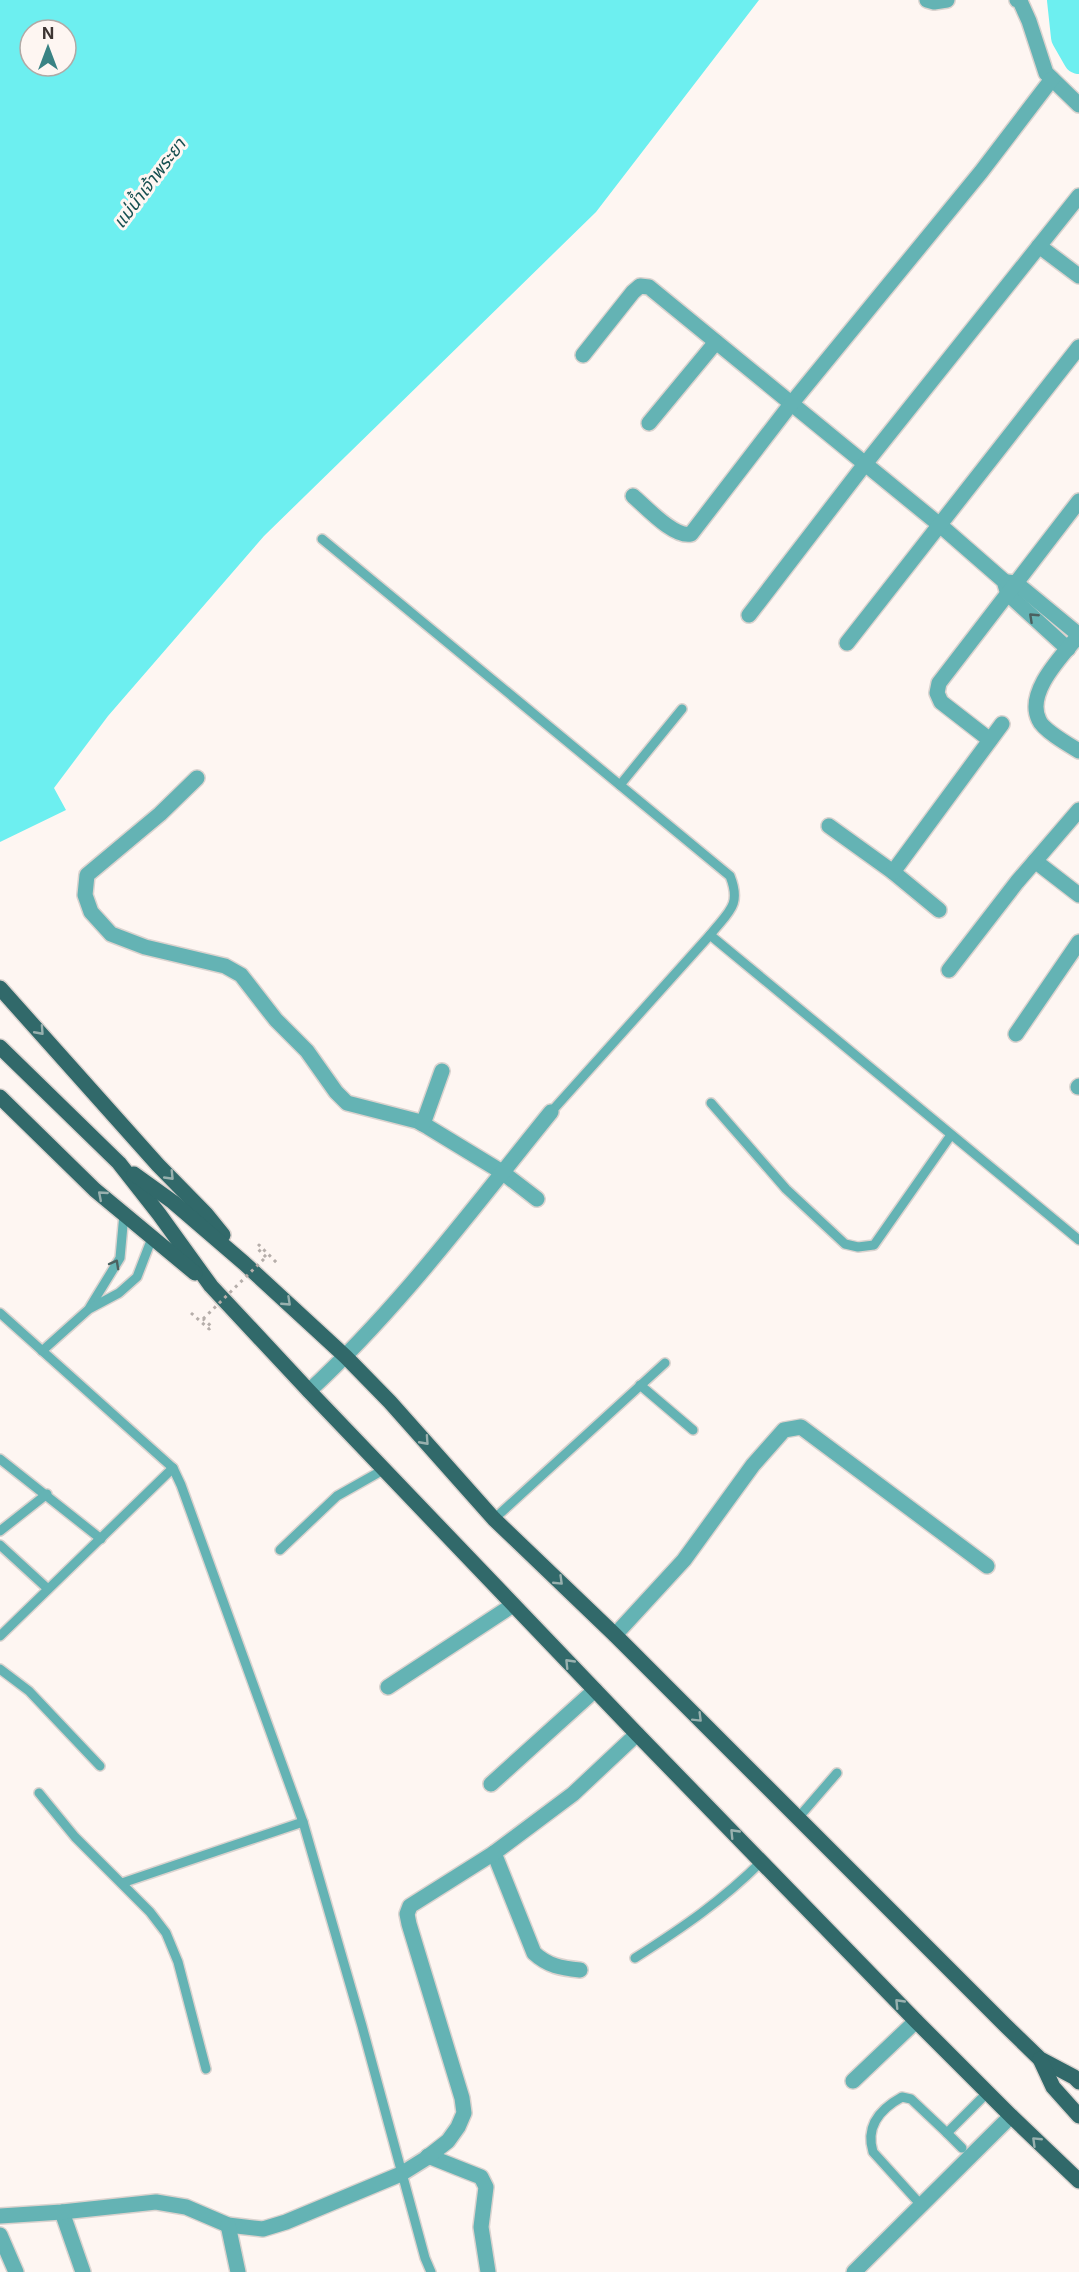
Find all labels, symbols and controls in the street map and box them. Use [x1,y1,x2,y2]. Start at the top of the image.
north arrow [18,18,78,78]
text: N [42,23,54,43]
water label: แม่น้ำเจ้าพระยา [107,132,190,232]
one-way arrow [1029,613,1040,624]
one-way arrow [33,1024,44,1035]
one-way arrow [162,1169,173,1180]
one-way arrow [98,1191,109,1202]
one-way arrow [108,1260,119,1271]
one-way arrow [281,1295,291,1306]
one-way arrow [417,1434,428,1445]
one-way arrow [552,1574,563,1585]
one-way arrow [565,1659,576,1669]
one-way arrow [691,1712,702,1722]
one-way arrow [730,1829,741,1840]
one-way arrow [895,1999,906,2009]
one-way arrow [1033,2138,1044,2149]

